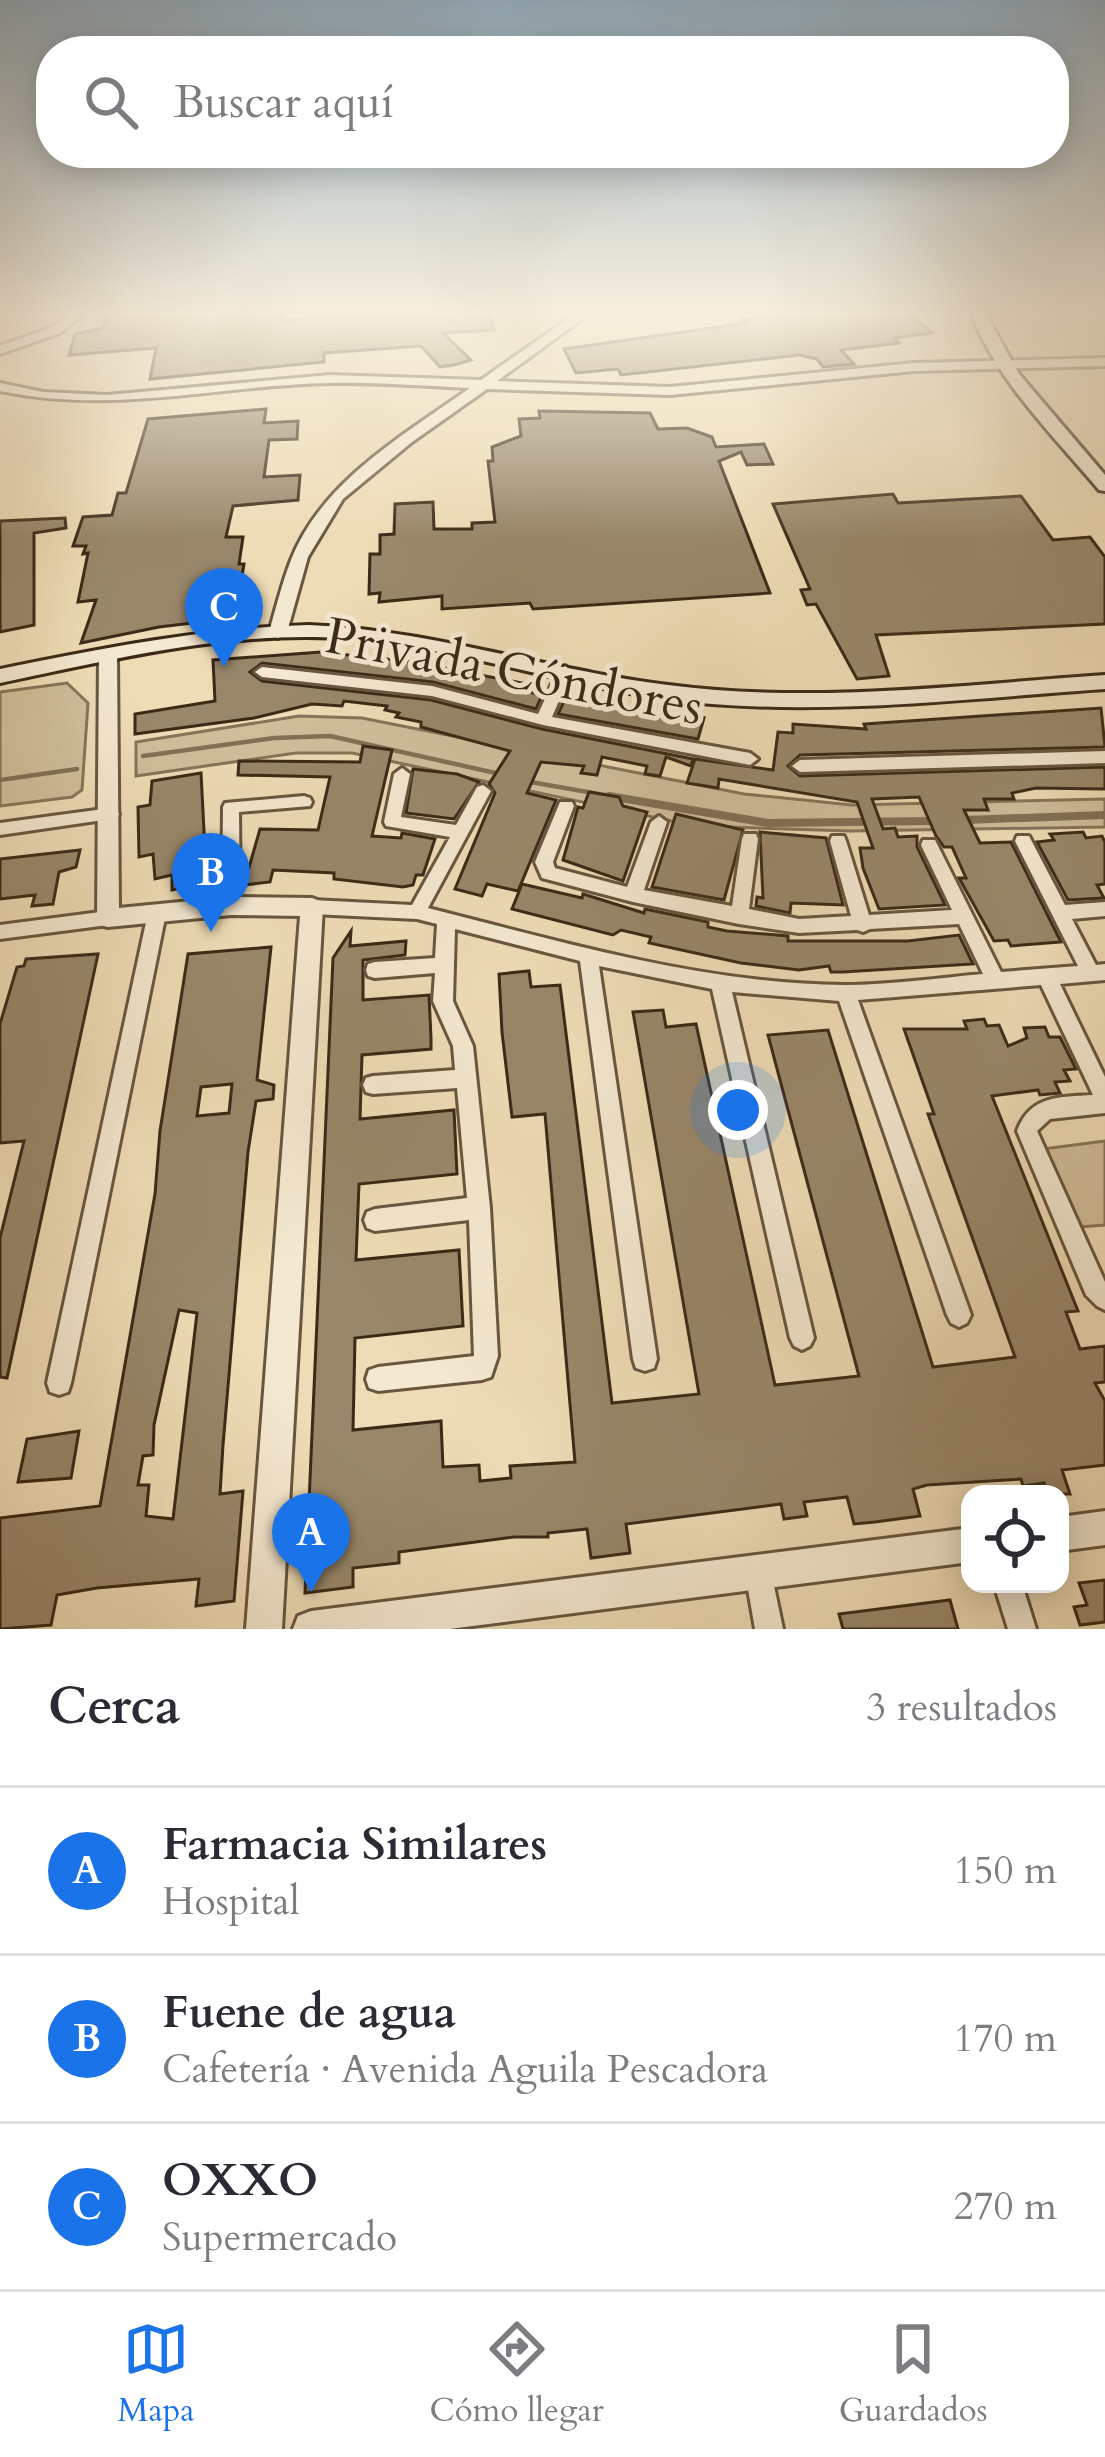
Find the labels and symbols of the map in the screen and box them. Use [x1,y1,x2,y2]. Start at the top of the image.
pin: C [185,568,263,667]
street label: Privada Cóndores [319,601,709,743]
pin: B [172,833,250,932]
your location [708,1080,768,1140]
pin: A [272,1493,350,1592]

